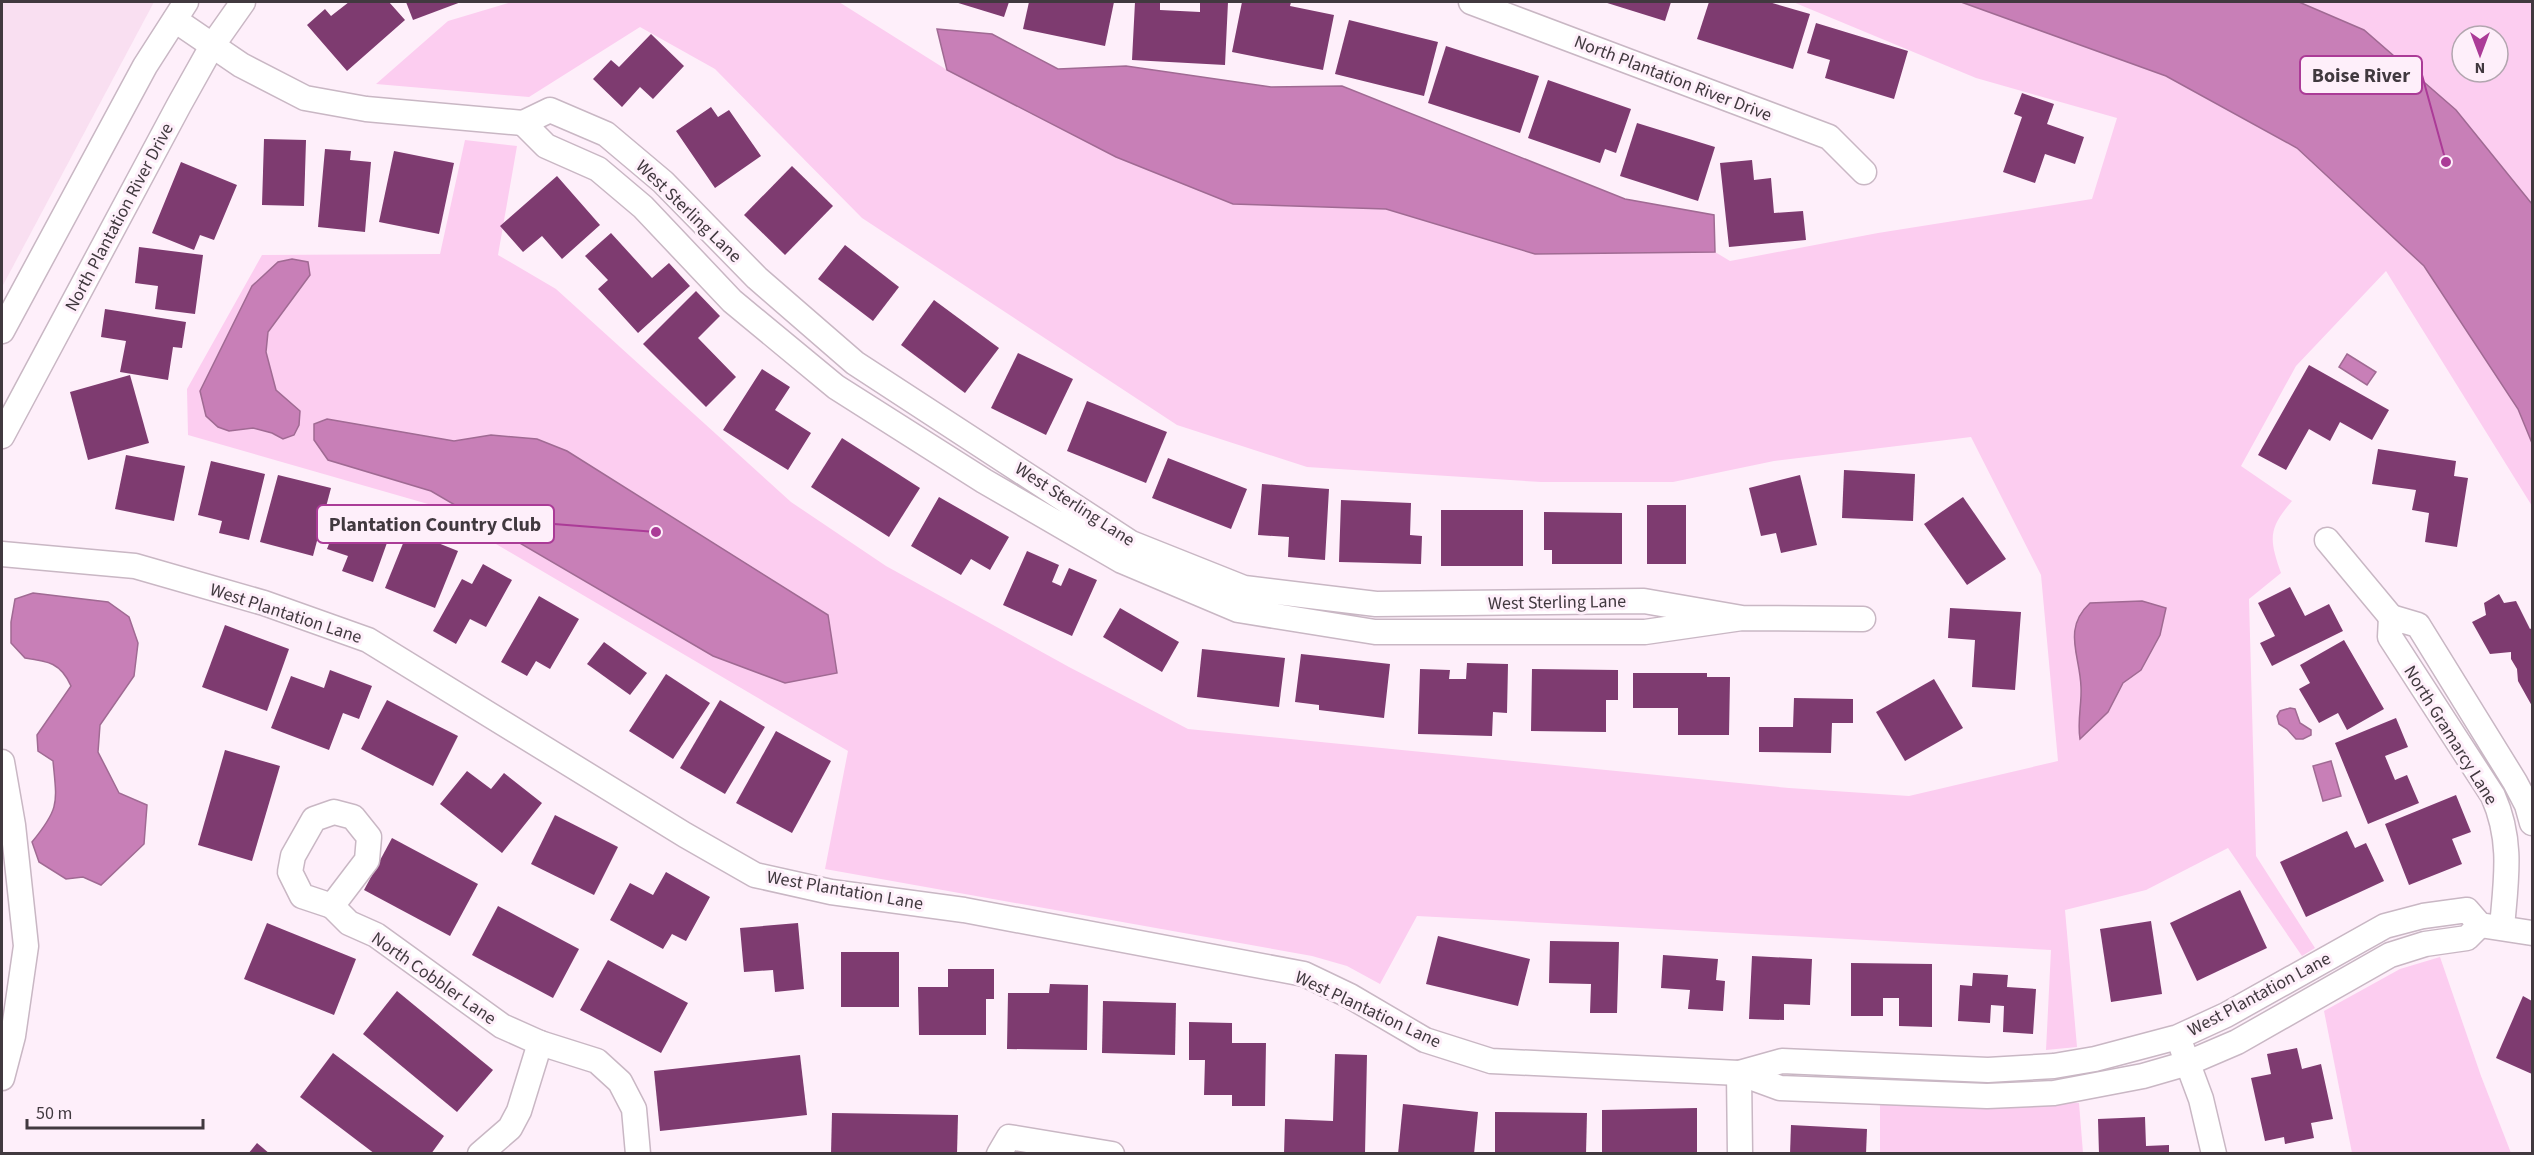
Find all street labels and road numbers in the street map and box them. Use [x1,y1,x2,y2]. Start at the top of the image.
street label: North Plantation River Drive [1570,29,1775,128]
street label: North Plantation River Drive [59,119,180,316]
street label: West Sterling Lane [630,154,747,268]
street label: West Sterling Lane [1010,456,1140,553]
street label: West Plantation Lane [207,577,365,650]
street label: West Sterling Lane [1488,589,1626,616]
street label: North Gramarcy Lane [2398,661,2504,810]
street label: West Plantation Lane [765,864,925,917]
street label: North Cobbler Lane [366,926,501,1031]
street label: West Plantation Lane [2183,946,2335,1043]
street label: West Plantation Lane [1291,965,1445,1054]

